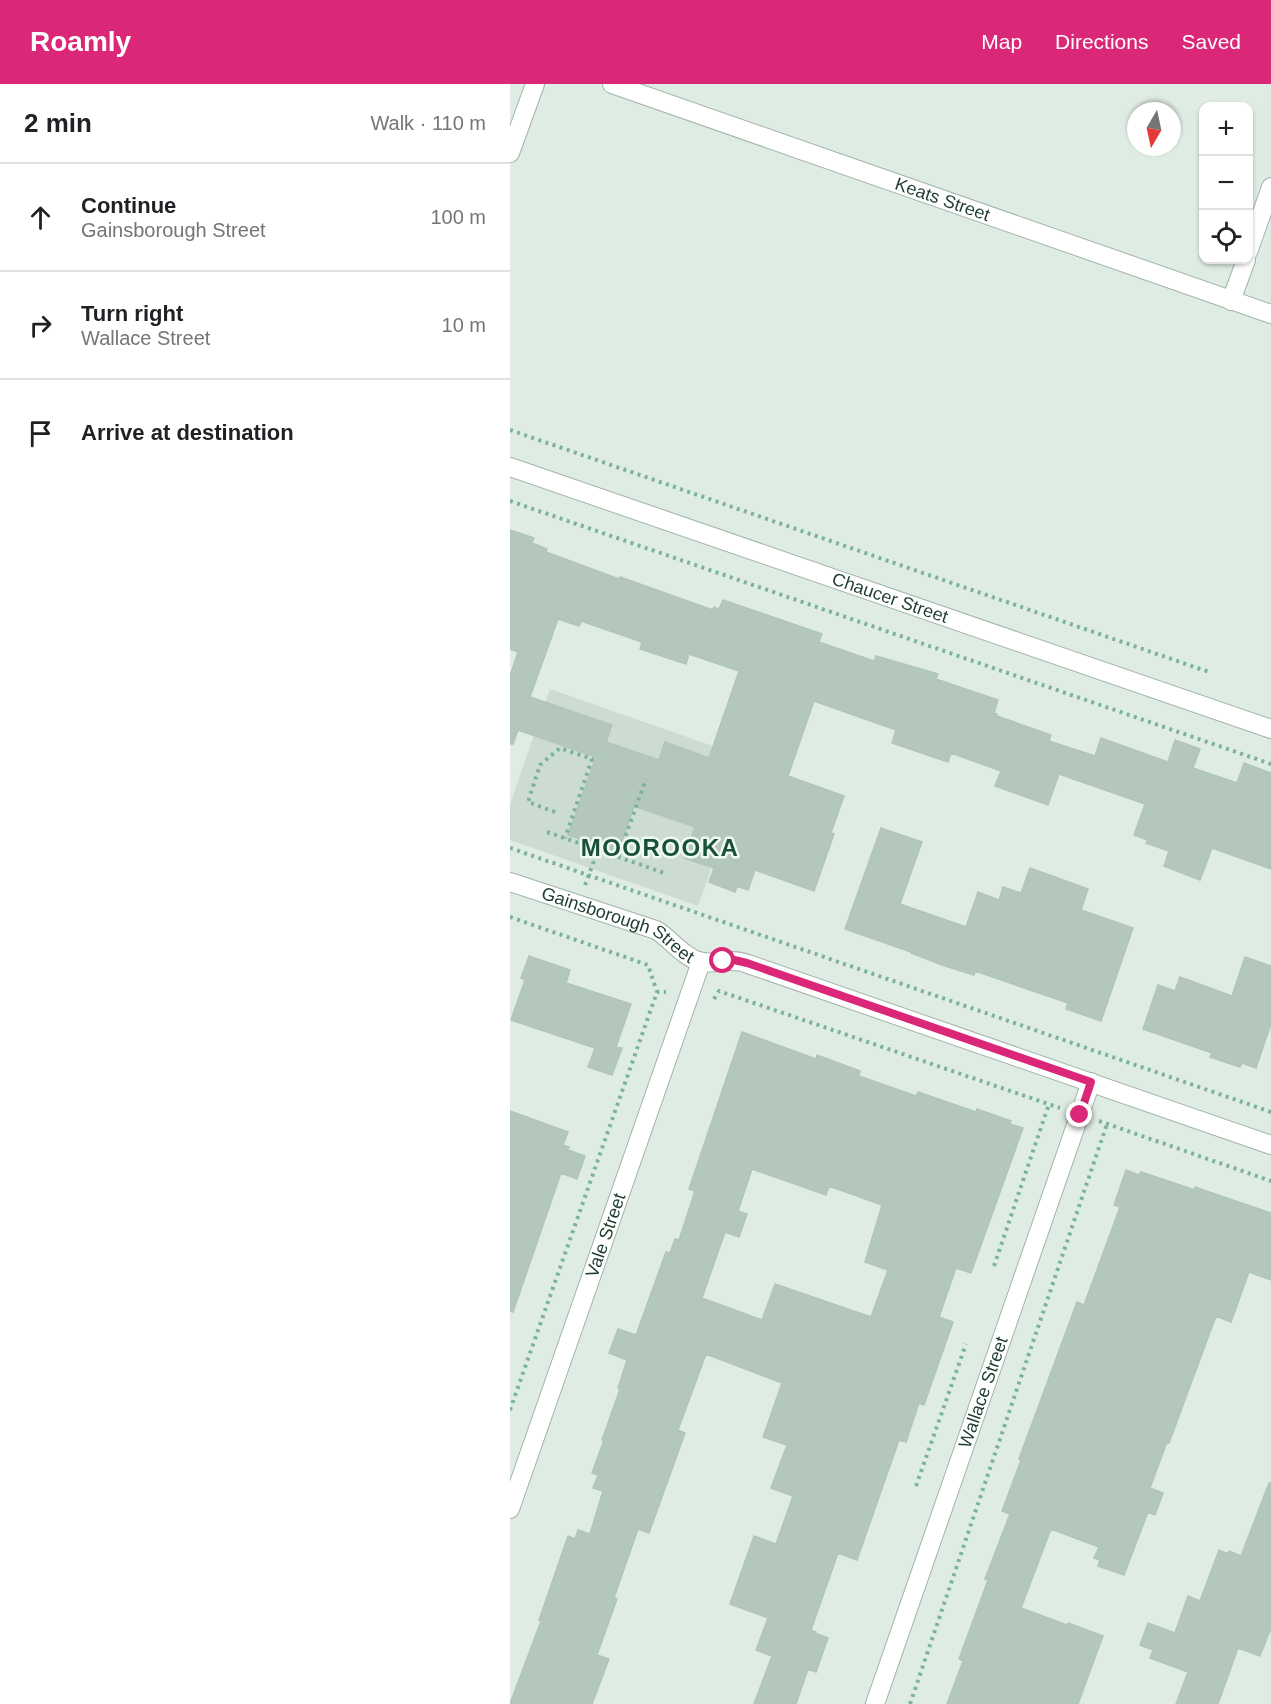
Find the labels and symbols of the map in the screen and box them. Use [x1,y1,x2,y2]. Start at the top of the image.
north arrow [1127,102,1181,156]
street label: Keats Street [892,174,993,225]
street label: Chaucer Street [830,569,951,627]
district label: MOOROOKA [581,834,739,861]
street label: Gainsborough Street [539,883,698,967]
route start [709,947,735,973]
route end [1066,1101,1092,1127]
street label: Vale Street [582,1190,630,1280]
street label: Wallace Street [955,1334,1012,1451]

